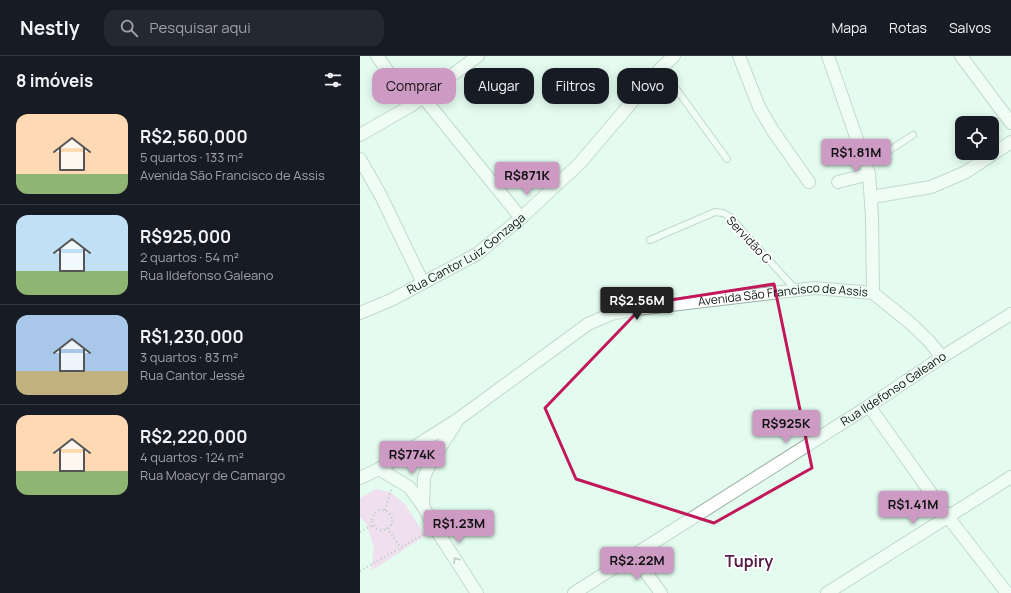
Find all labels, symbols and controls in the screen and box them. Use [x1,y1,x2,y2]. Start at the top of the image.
search box [104,10,384,46]
text: Nestly [20,15,80,41]
icon: search [118,17,140,39]
text: Pesquisar aqui [150,17,251,38]
text: Mapa [831,18,867,37]
text: Rotas [889,18,927,37]
text: Salvos [949,18,991,37]
chip: Comprar [372,68,456,104]
chip: Alugar [464,68,534,104]
chip: Filtros [542,68,609,104]
chip: Novo [617,68,678,104]
text: 8 imóveis [16,69,93,92]
icon: filters [322,69,344,91]
map controls [955,116,999,160]
button: locate [955,116,999,160]
text: R$2,560,000 [140,125,248,148]
icon: home [48,130,96,178]
pin: R$1.81M [819,139,893,173]
text: R$1.81M [831,143,881,161]
text: 5 quartos · 133 m² [140,148,243,166]
pin: R$871K [494,162,560,196]
text: Avenida São Francisco de Assis [140,166,325,184]
text: R$871K [504,166,550,184]
street label: Rua Cantor Luiz Gonzaga [404,209,529,298]
street label: Servidão C [723,212,776,268]
text: R$925,000 [140,225,231,248]
icon: home [48,231,96,279]
text: 2 quartos · 54 m² [140,248,239,266]
text: Rua Ildefonso Galeano [140,266,273,284]
street label: Avenida São Francisco de Assis [697,279,869,310]
pin: R$2.56M [600,287,674,321]
text: R$2.56M [609,291,665,309]
text: R$1,230,000 [140,325,244,348]
icon: home [48,331,96,379]
text: 3 quartos · 83 m² [140,348,238,366]
street label: Rua Ildefonso Galeano [837,348,949,430]
text: Rua Cantor Jessé [140,366,245,384]
pin: R$925K [753,410,819,444]
text: R$925K [762,414,810,432]
text: R$2,220,000 [140,425,247,448]
icon: home [48,431,96,479]
pin: R$774K [379,441,445,475]
text: R$774K [389,445,435,463]
text: 4 quartos · 124 m² [140,448,244,466]
text: Rua Moacyr de Camargo [140,466,285,484]
pin: R$1.41M [876,491,950,525]
text: R$1.41M [888,495,938,513]
pin: R$1.23M [422,510,496,544]
text: R$1.23M [433,514,485,532]
pin: R$2.22M [600,547,674,581]
district label: Tupiry [725,550,773,572]
text: R$2.22M [609,551,665,569]
one-way arrow [453,557,461,564]

